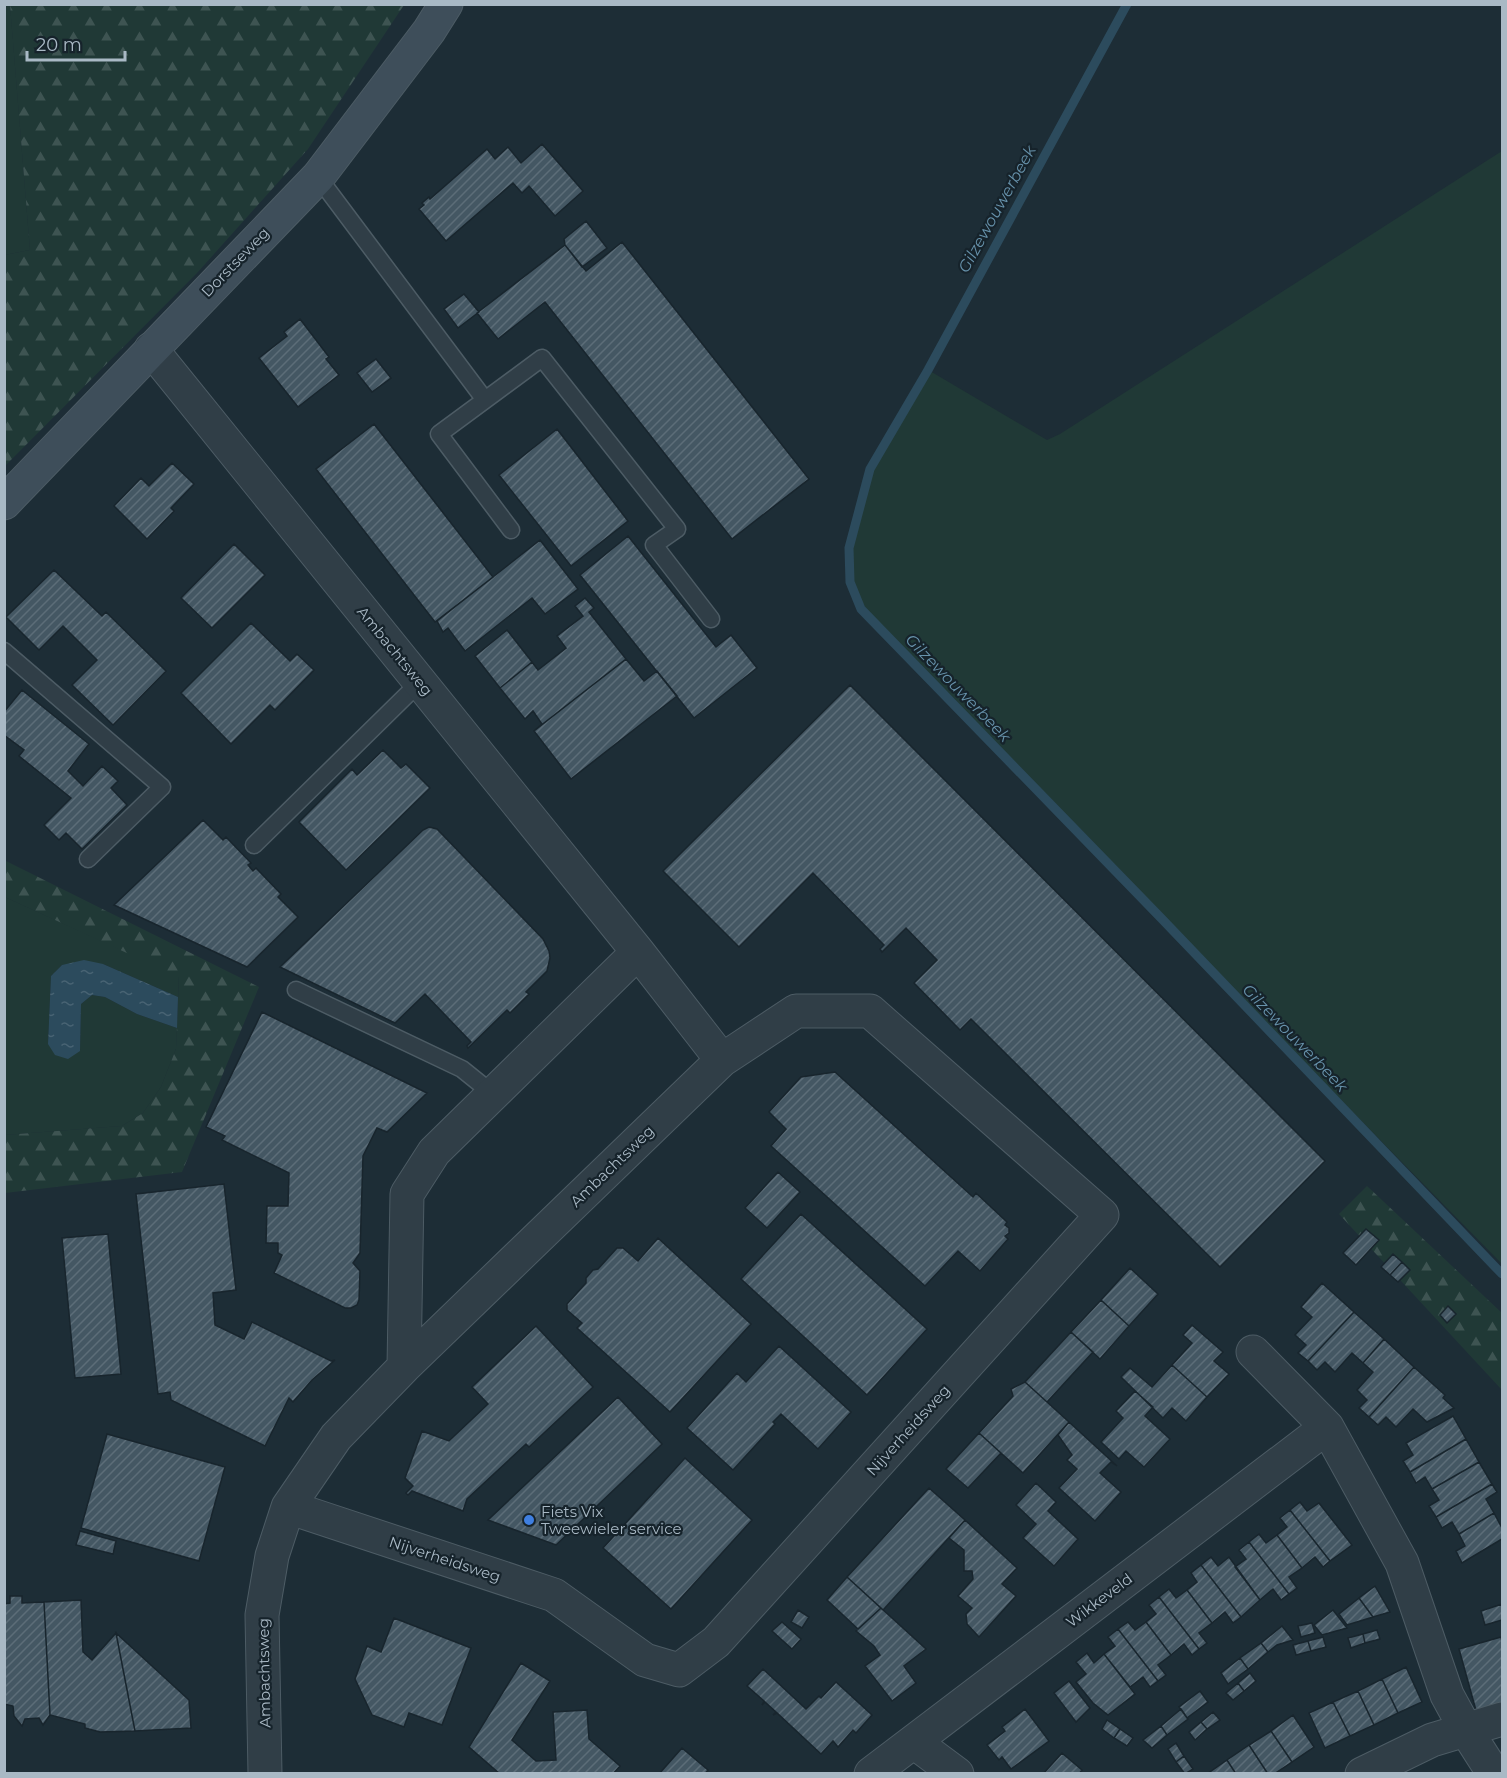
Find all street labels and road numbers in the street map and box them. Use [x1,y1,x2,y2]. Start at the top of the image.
street label: Dorstseweg [197,223,273,301]
street label: Ambachtsweg [353,602,437,700]
street label: Ambachtsweg [566,1121,658,1211]
street label: Nijverheidsweg [862,1381,954,1479]
street label: Nijverheidsweg [387,1532,503,1586]
street label: Wikkeveld [1062,1569,1136,1631]
street label: Ambachtsweg [254,1618,274,1728]

